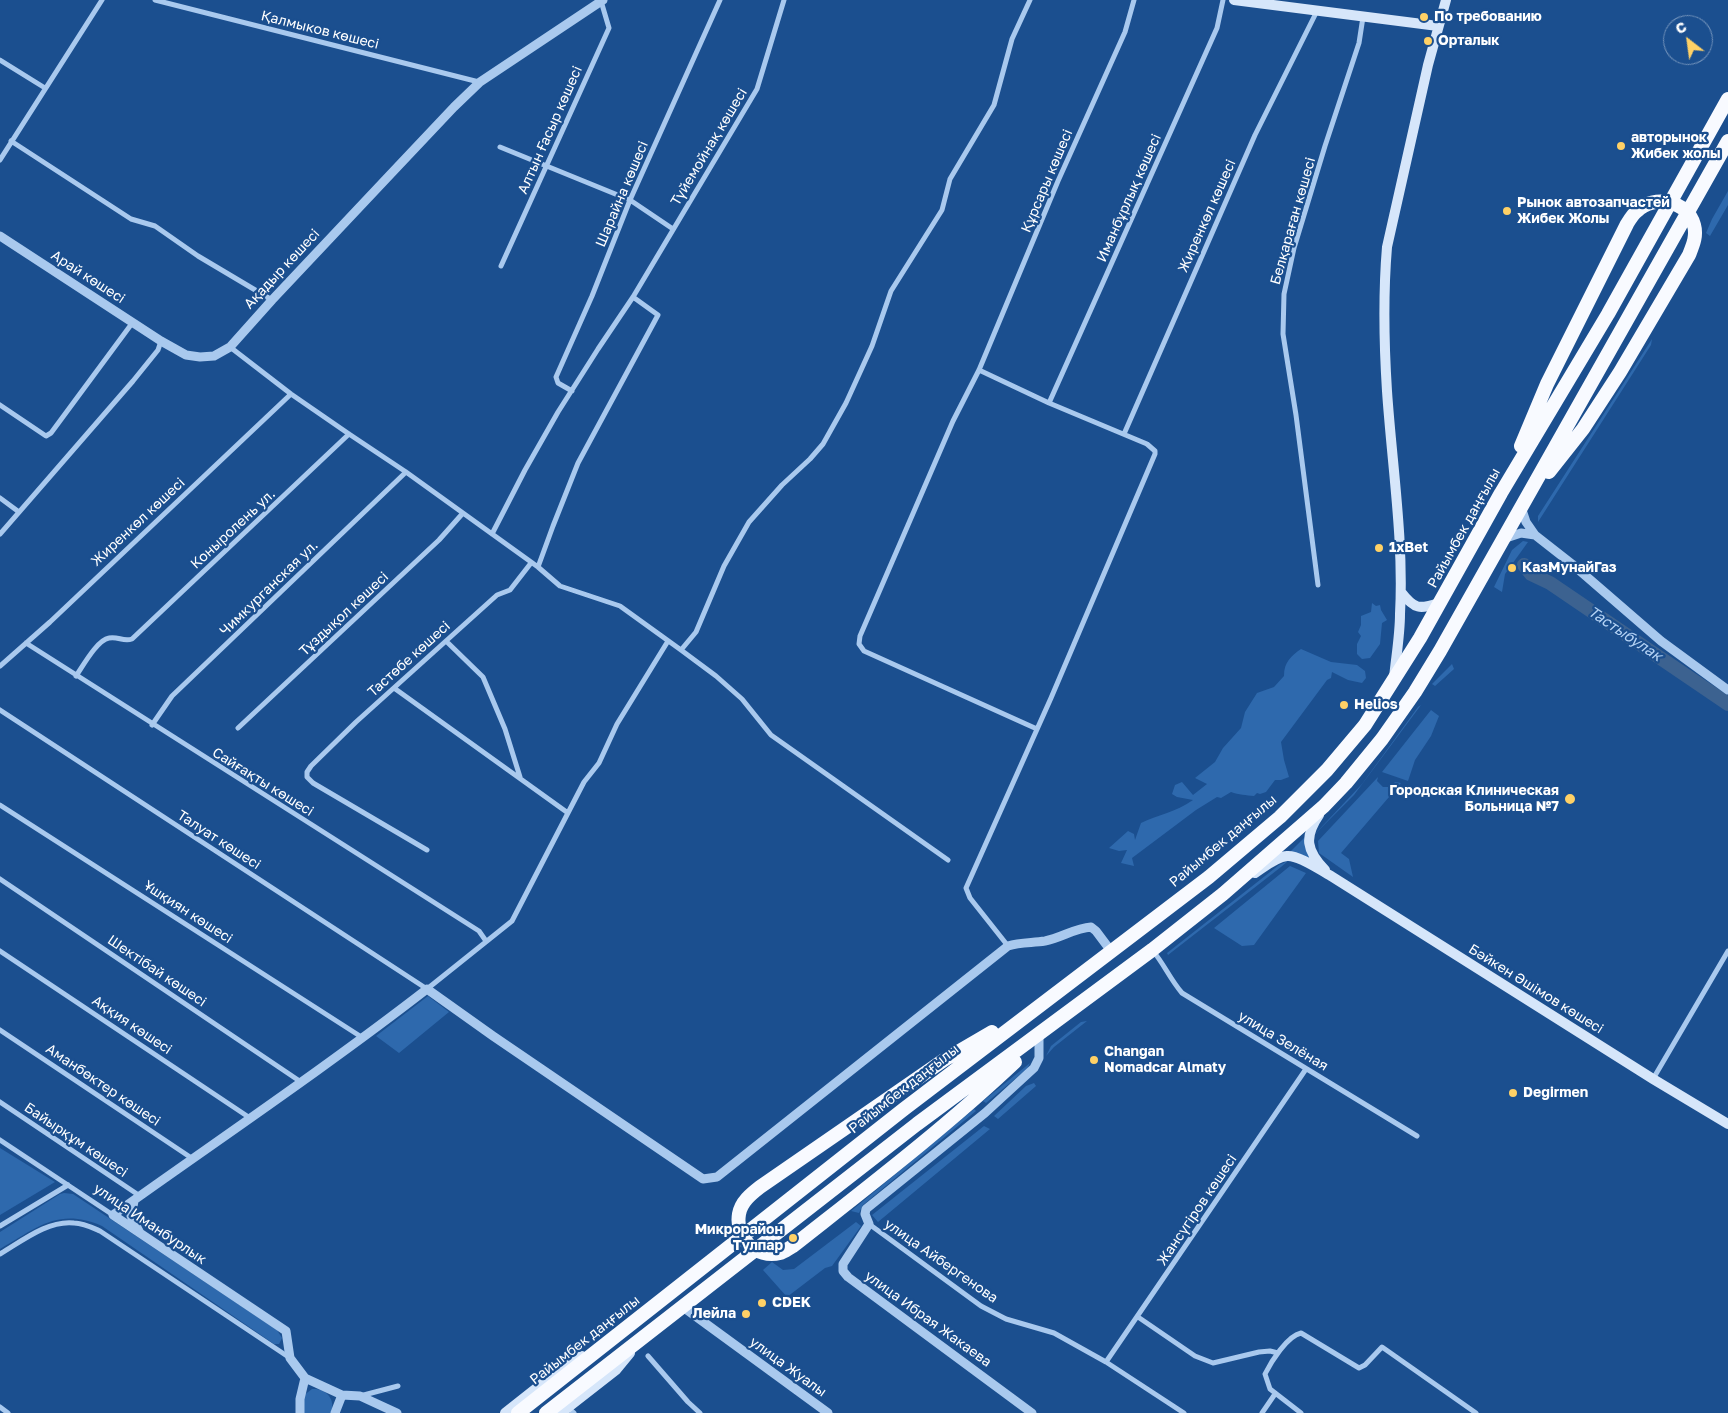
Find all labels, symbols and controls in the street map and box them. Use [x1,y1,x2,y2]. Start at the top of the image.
street label: Қалмыков көшесі [259,7,381,53]
place label: По требованию [1434,9,1542,25]
marker: По требованию [1418,11,1430,23]
north arrow [1663,15,1713,65]
text: С [1672,18,1689,37]
place label: Орталык [1438,33,1499,49]
marker: Орталык [1422,35,1434,47]
street label: Алтын Ғасыр көшесі [514,63,586,197]
street label: Түйемойнақ көшесі [667,85,751,209]
street label: Құрсары көшесі [1018,127,1076,235]
place label: авторынок Жибек жолы [1631,130,1721,162]
street label: Иманбұрлық көшесі [1093,131,1165,265]
street label: Шарайна көшесі [592,138,652,250]
marker: авторынок Жибек жолы [1615,140,1627,152]
street label: Белқараған көшесі [1267,155,1319,287]
street label: Жиренкөл көшесі [1175,157,1239,275]
place label: Рынок автозапчастей Жибек Жолы [1517,195,1670,228]
marker: Рынок автозапчастей Жибек Жолы [1501,205,1513,217]
street label: Ақадыр көшесі [241,226,323,312]
street label: Арай көшесі [48,247,128,307]
street label: Райымбек даңғылы [1424,465,1504,591]
street label: Жиренкөл көшесі [88,474,188,570]
street label: Коныролень ул. [187,486,279,572]
street label: Чимкурганская ул. [216,537,322,639]
place label: 1xBet [1389,540,1428,556]
marker: 1xBet [1373,542,1385,554]
place label: КазМунайГаз [1522,560,1617,576]
marker: КазМунайГаз [1506,562,1518,574]
street label: Тұздықол көшесі [296,568,392,660]
water label: Тастыбулак [1585,603,1665,665]
street label: Тастөбе көшесі [364,618,454,700]
place label: Helios [1354,697,1398,713]
marker: Helios [1338,699,1350,711]
street label: Сайғақты көшесі [209,744,317,820]
place label: Городская Клиническая Больница №7 [1389,783,1559,816]
street label: Райымбек даңғылы [1166,791,1280,891]
marker: Городская Клиническая Больница №7 [1563,792,1577,806]
street label: Талуат көшесі [174,807,264,873]
street label: Ұшқиян көшесі [140,877,236,947]
street label: Шектібай көшесі [104,932,210,1010]
street label: Бәйкен Әшімов көшесі [1466,941,1606,1037]
street label: Аққия көшесі [89,992,175,1058]
street label: улица Зелёная [1235,1007,1331,1075]
street label: Аманбөктер көшесі [42,1040,164,1130]
street label: Райымбек даңғылы [846,1041,962,1137]
place label: Changan Nomadcar Almaty [1104,1044,1226,1076]
marker: Changan Nomadcar Almaty [1088,1054,1100,1066]
place label: Degirmen [1523,1085,1588,1101]
marker: Degirmen [1507,1087,1519,1099]
street label: Байырқұм көшесі [21,1099,131,1181]
street label: Жансүгіров көшесі [1154,1151,1240,1269]
street label: улица Иманбурлык [90,1180,210,1268]
street label: улица Айбергенова [881,1215,1001,1307]
place label: Микрорайон Тулпар [695,1222,783,1254]
marker: Микрорайон Тулпар [787,1232,799,1244]
street label: улица Ибрая Жакаева [861,1267,995,1371]
street label: Райымбек даңғылы [527,1292,643,1388]
place label: CDEK [772,1295,811,1311]
marker: CDEK [756,1297,768,1309]
place label: Лейла [693,1306,736,1322]
marker: Лейла [740,1308,752,1320]
street label: улица Жуалы [746,1333,830,1401]

